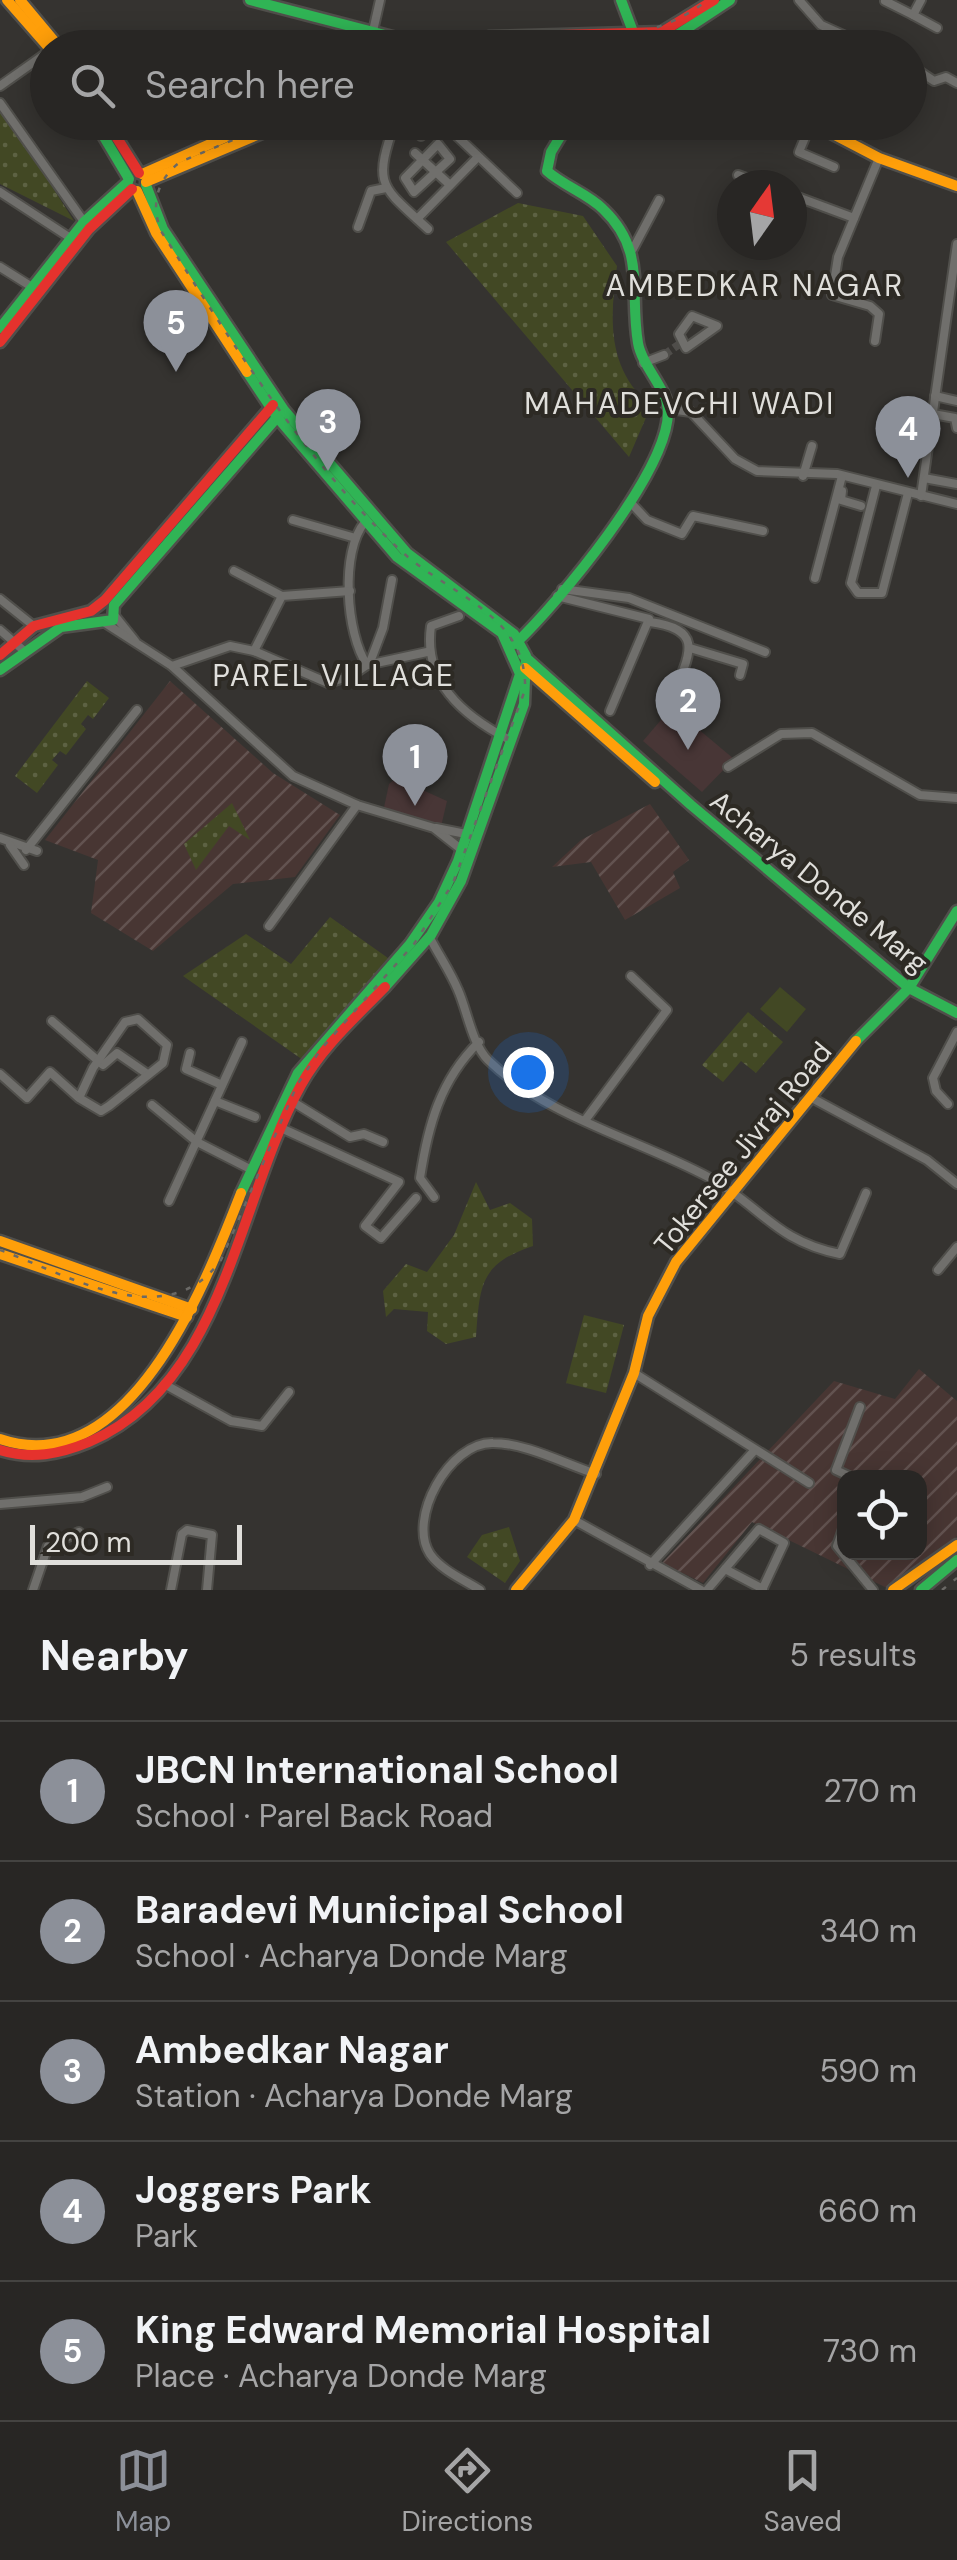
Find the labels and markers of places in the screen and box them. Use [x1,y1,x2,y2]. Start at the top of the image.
pin: 5 [144,290,208,372]
pin: 3 [296,388,360,471]
pin: 4 [876,396,940,478]
pin: 2 [656,668,720,750]
pin: 1 [382,724,448,806]

